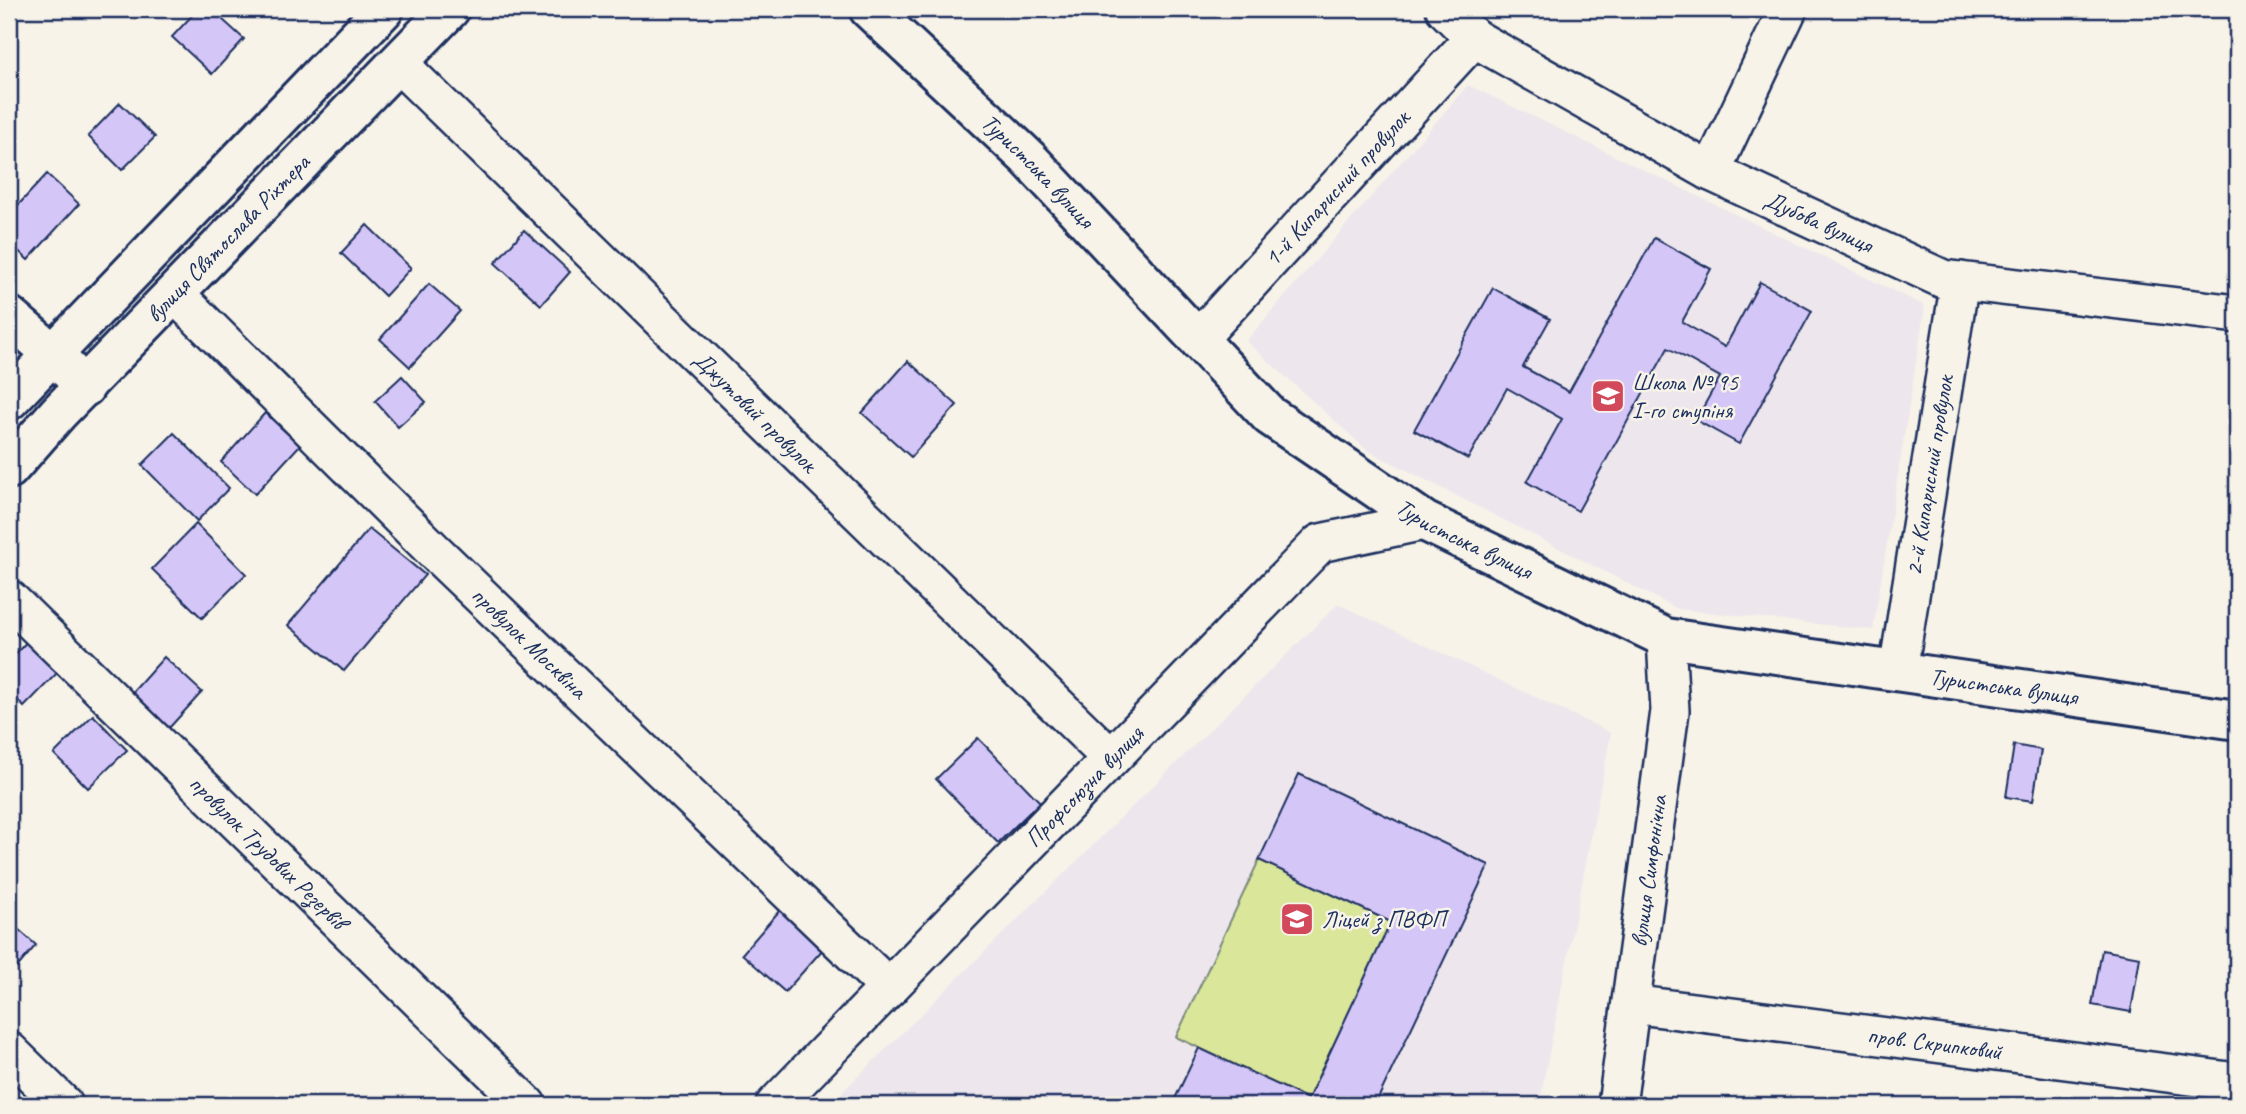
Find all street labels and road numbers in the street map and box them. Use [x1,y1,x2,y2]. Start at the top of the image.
street label: 1-й Кипарисний провулок [1257,102,1417,272]
street label: Туристська вулиця [975,107,1102,236]
street label: вулиця Святослава Ріхтера [139,147,317,329]
street label: Дубова вулиця [1760,184,1879,260]
street label: Джутовий провулок [687,344,825,480]
street label: 2-й Кипарисний провулок [1898,371,1960,578]
street label: Туристська вулиця [1390,491,1539,587]
street label: провулок Москвіна [465,580,595,706]
street label: Туристська вулиця [1928,661,2081,712]
street label: Профсоюзна вулиця [1018,718,1151,853]
street label: провулок Трудових Резервів [183,768,357,940]
street label: вулиця Симфонічна [1623,792,1674,949]
street label: пров. Скрипковий [1866,1020,2005,1067]

